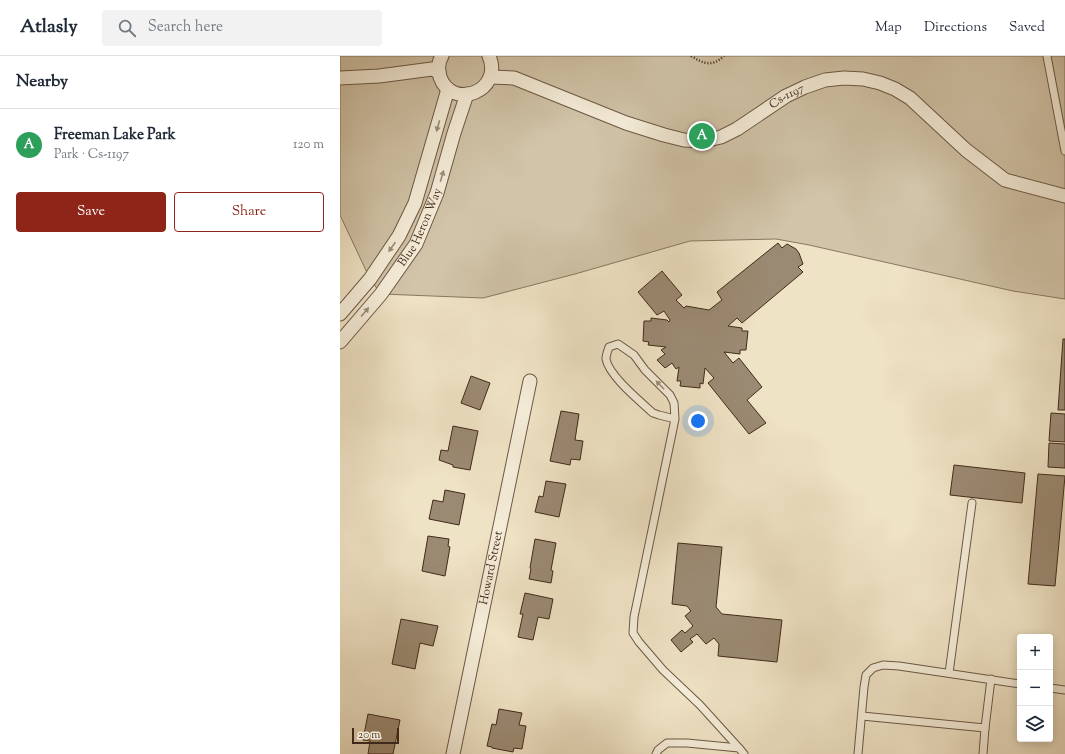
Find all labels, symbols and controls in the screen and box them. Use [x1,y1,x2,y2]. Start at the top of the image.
search box [102,10,382,46]
text: Atlasly [20,14,78,41]
icon: search [116,17,138,39]
text: Search here [148,17,223,38]
text: Map [875,18,902,38]
text: Directions [924,18,987,38]
text: Saved [1009,18,1045,38]
text: Nearby [16,70,68,94]
street label: Cs-1197 [765,80,807,114]
one-way arrow [435,120,441,132]
pin: A [689,121,715,151]
text: Freeman Lake Park [54,125,176,146]
text: A [24,136,34,154]
text: 120 m [293,136,324,154]
text: Park · Cs-1197 [54,146,129,164]
one-way arrow [439,170,445,182]
street label: Blue Heron Way [394,186,447,270]
button: Save [16,192,166,232]
button: Share [174,192,324,232]
one-way arrow [388,242,396,252]
one-way arrow [361,307,370,318]
one-way arrow [655,380,664,390]
your location [688,411,708,431]
street label: Howard Street [475,529,508,606]
map controls [1017,634,1053,742]
button: + [1017,634,1053,670]
button: − [1017,670,1053,706]
button: layers [1017,706,1053,742]
scale bar [352,726,399,745]
text: 20 m [358,727,380,743]

